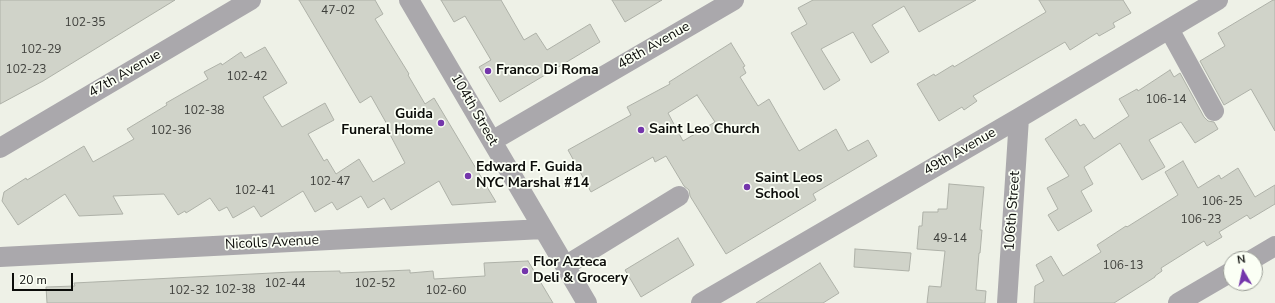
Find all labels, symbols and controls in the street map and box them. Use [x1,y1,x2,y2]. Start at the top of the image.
house number: 47-02 [321,4,355,18]
house number: 102-35 [64,16,106,30]
street label: 48th Avenue [615,19,693,73]
house number: 102-29 [20,43,62,57]
street label: 47th Avenue [86,47,164,101]
house number: 102-23 [5,63,47,77]
place label: Franco Di Roma [496,63,599,79]
marker: Franco Di Roma [483,66,493,76]
house number: 102-42 [226,70,268,84]
street label: 104th Street [447,71,501,149]
house number: 106-14 [1145,93,1187,107]
house number: 102-38 [183,104,225,118]
place label: Guida Funeral Home [341,107,433,140]
marker: Guida Funeral Home [436,118,446,128]
place label: Saint Leo Church [649,122,760,138]
house number: 102-36 [150,124,192,138]
marker: Saint Leo Church [636,125,646,135]
street label: 49th Avenue [921,125,999,179]
place label: Edward F. Guida NYC Marshal #14 [476,160,589,192]
marker: Edward F. Guida NYC Marshal #14 [463,171,473,181]
place label: Saint Leos School [755,171,823,204]
street label: 106th Street [1002,171,1024,251]
house number: 102-47 [309,175,351,189]
marker: Saint Leos School [742,182,752,192]
house number: 102-41 [234,184,276,198]
house number: 106-25 [1201,195,1243,209]
house number: 106-23 [1180,213,1222,227]
street label: Nicolls Avenue [225,232,319,254]
house number: 49-14 [933,232,967,246]
north arrow [1223,251,1263,291]
text: N [1236,252,1246,268]
place label: Flor Azteca Deli & Grocery [533,255,628,288]
house number: 106-13 [1102,259,1144,273]
scale bar [14,265,75,291]
marker: Flor Azteca Deli & Grocery [520,266,530,276]
text: 20 m [19,272,47,288]
house number: 102-44 [264,277,306,291]
house number: 102-52 [354,277,396,291]
house number: 102-38 [214,283,256,297]
house number: 102-32 [168,284,210,298]
house number: 102-60 [425,284,467,298]

